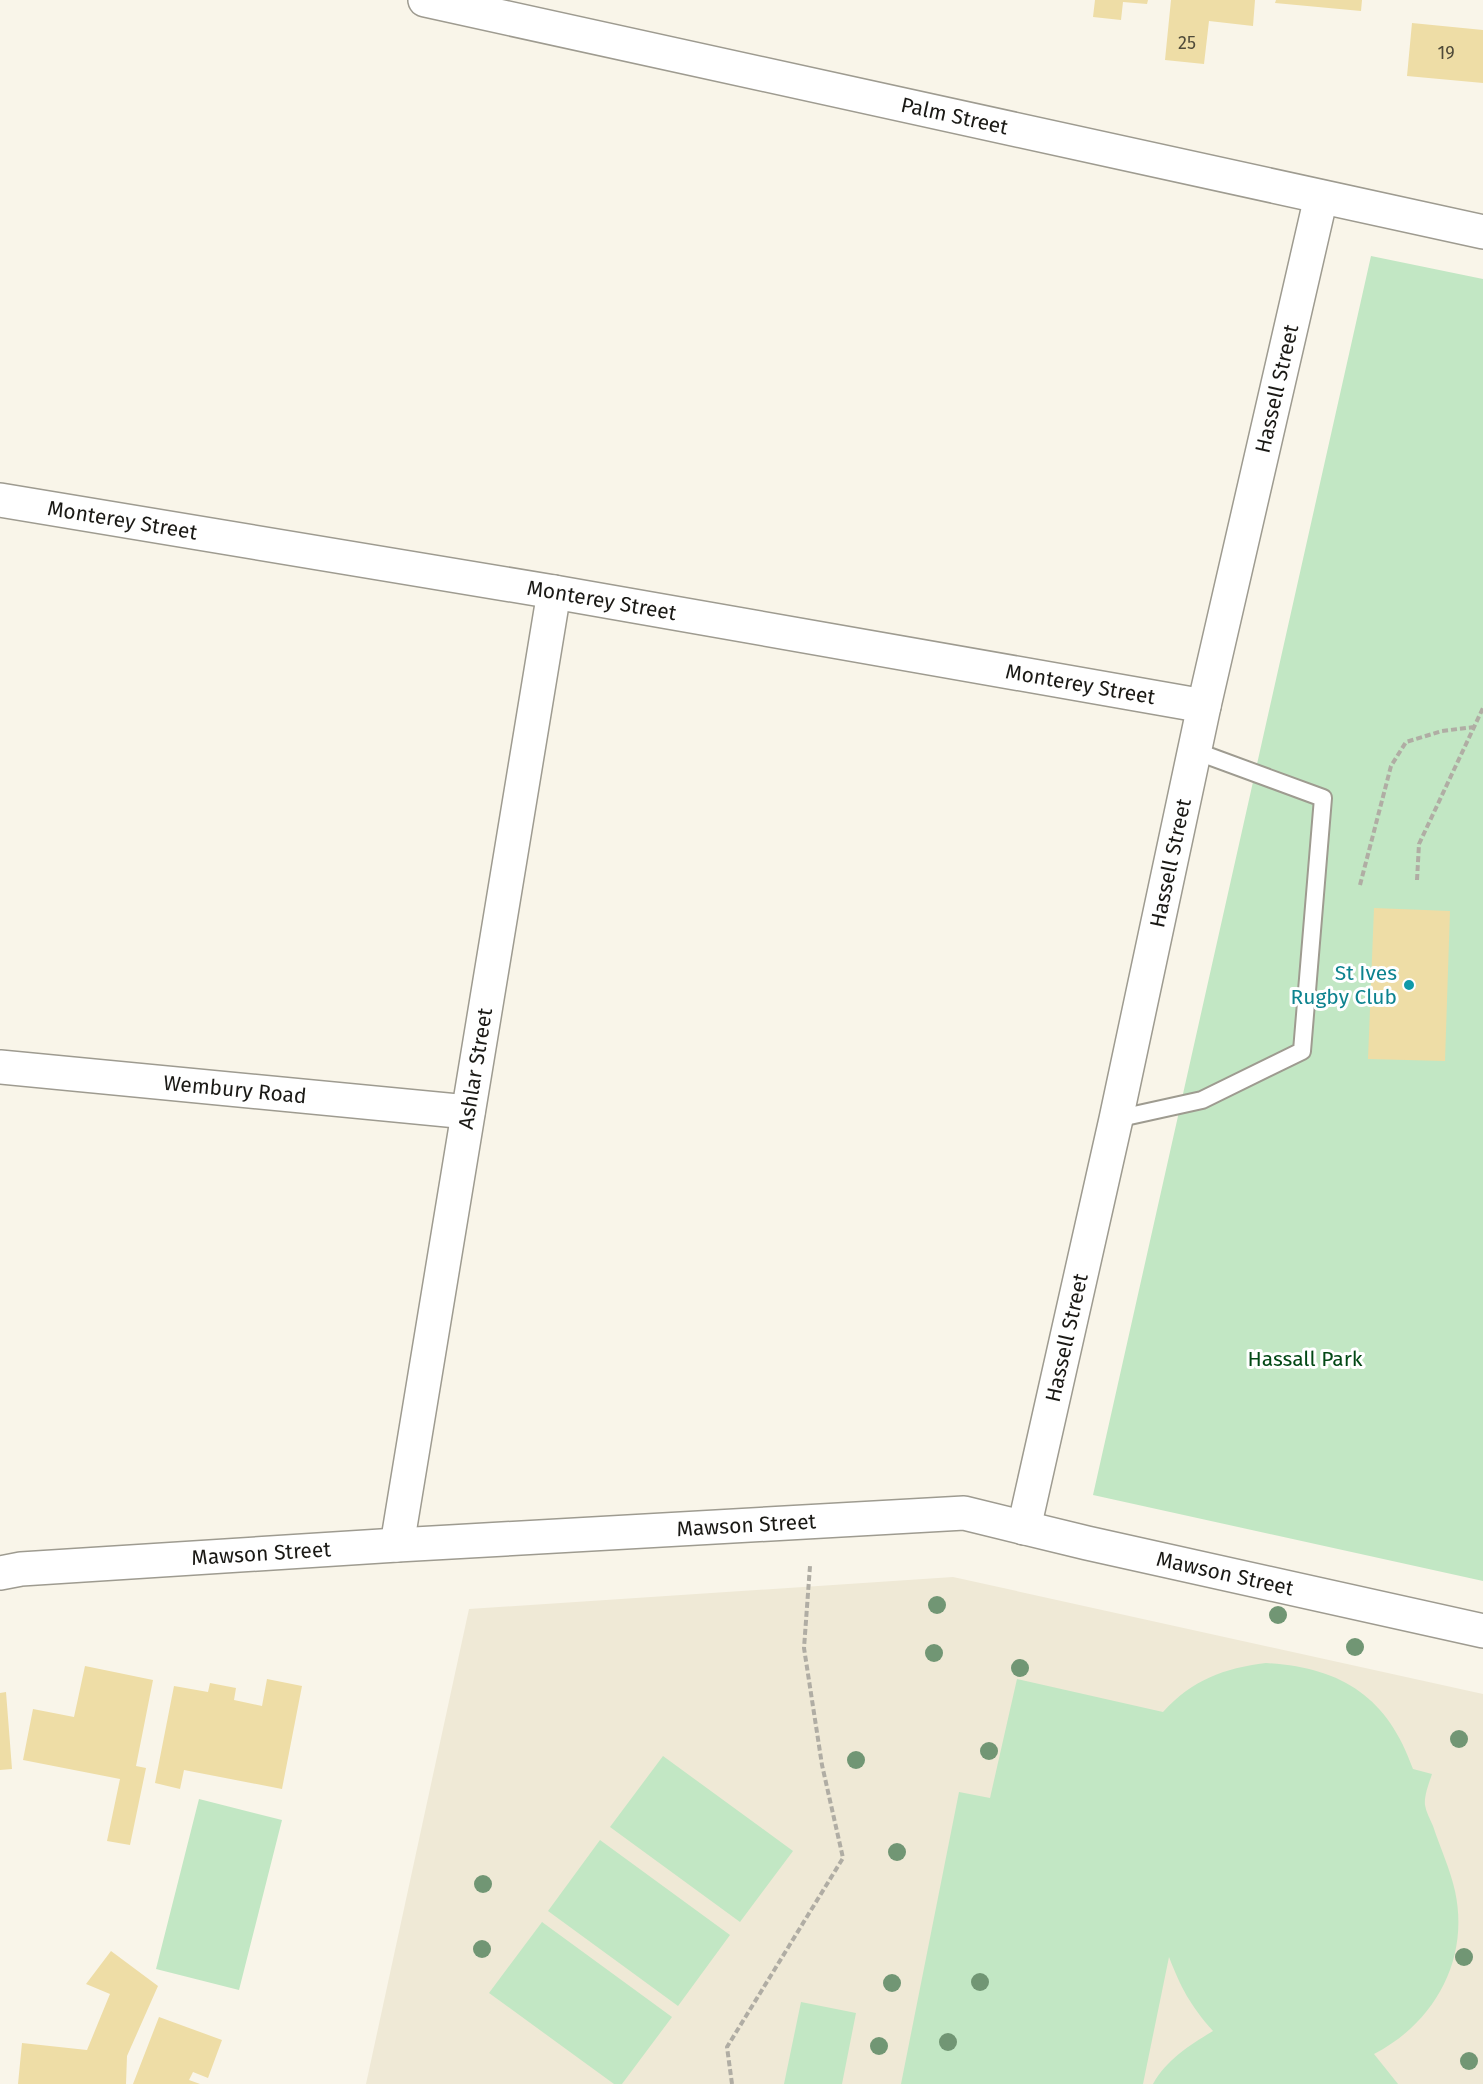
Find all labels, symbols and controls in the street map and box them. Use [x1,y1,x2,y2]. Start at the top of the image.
house number: 25 [1178,32,1196,54]
house number: 19 [1437,42,1455,64]
street label: Palm Street [898,92,1011,141]
street label: Hassell Street [1250,321,1304,456]
street label: Monterey Street [45,495,200,546]
street label: Monterey Street [525,575,679,626]
street label: Monterey Street [1004,658,1158,710]
street label: Hassell Street [1144,796,1197,930]
place label: St Ives Rugby Club [1290,960,1397,1010]
marker: St Ives Rugby Club [1402,978,1416,992]
street label: Ashlar Street [453,1006,498,1131]
street label: Wembury Road [162,1070,308,1109]
street label: Hassell Street [1040,1270,1094,1405]
park label: Hassall Park [1247,1346,1363,1372]
street label: Mawson Street [676,1508,817,1542]
street label: Mawson Street [191,1536,332,1571]
street label: Mawson Street [1154,1546,1296,1602]

